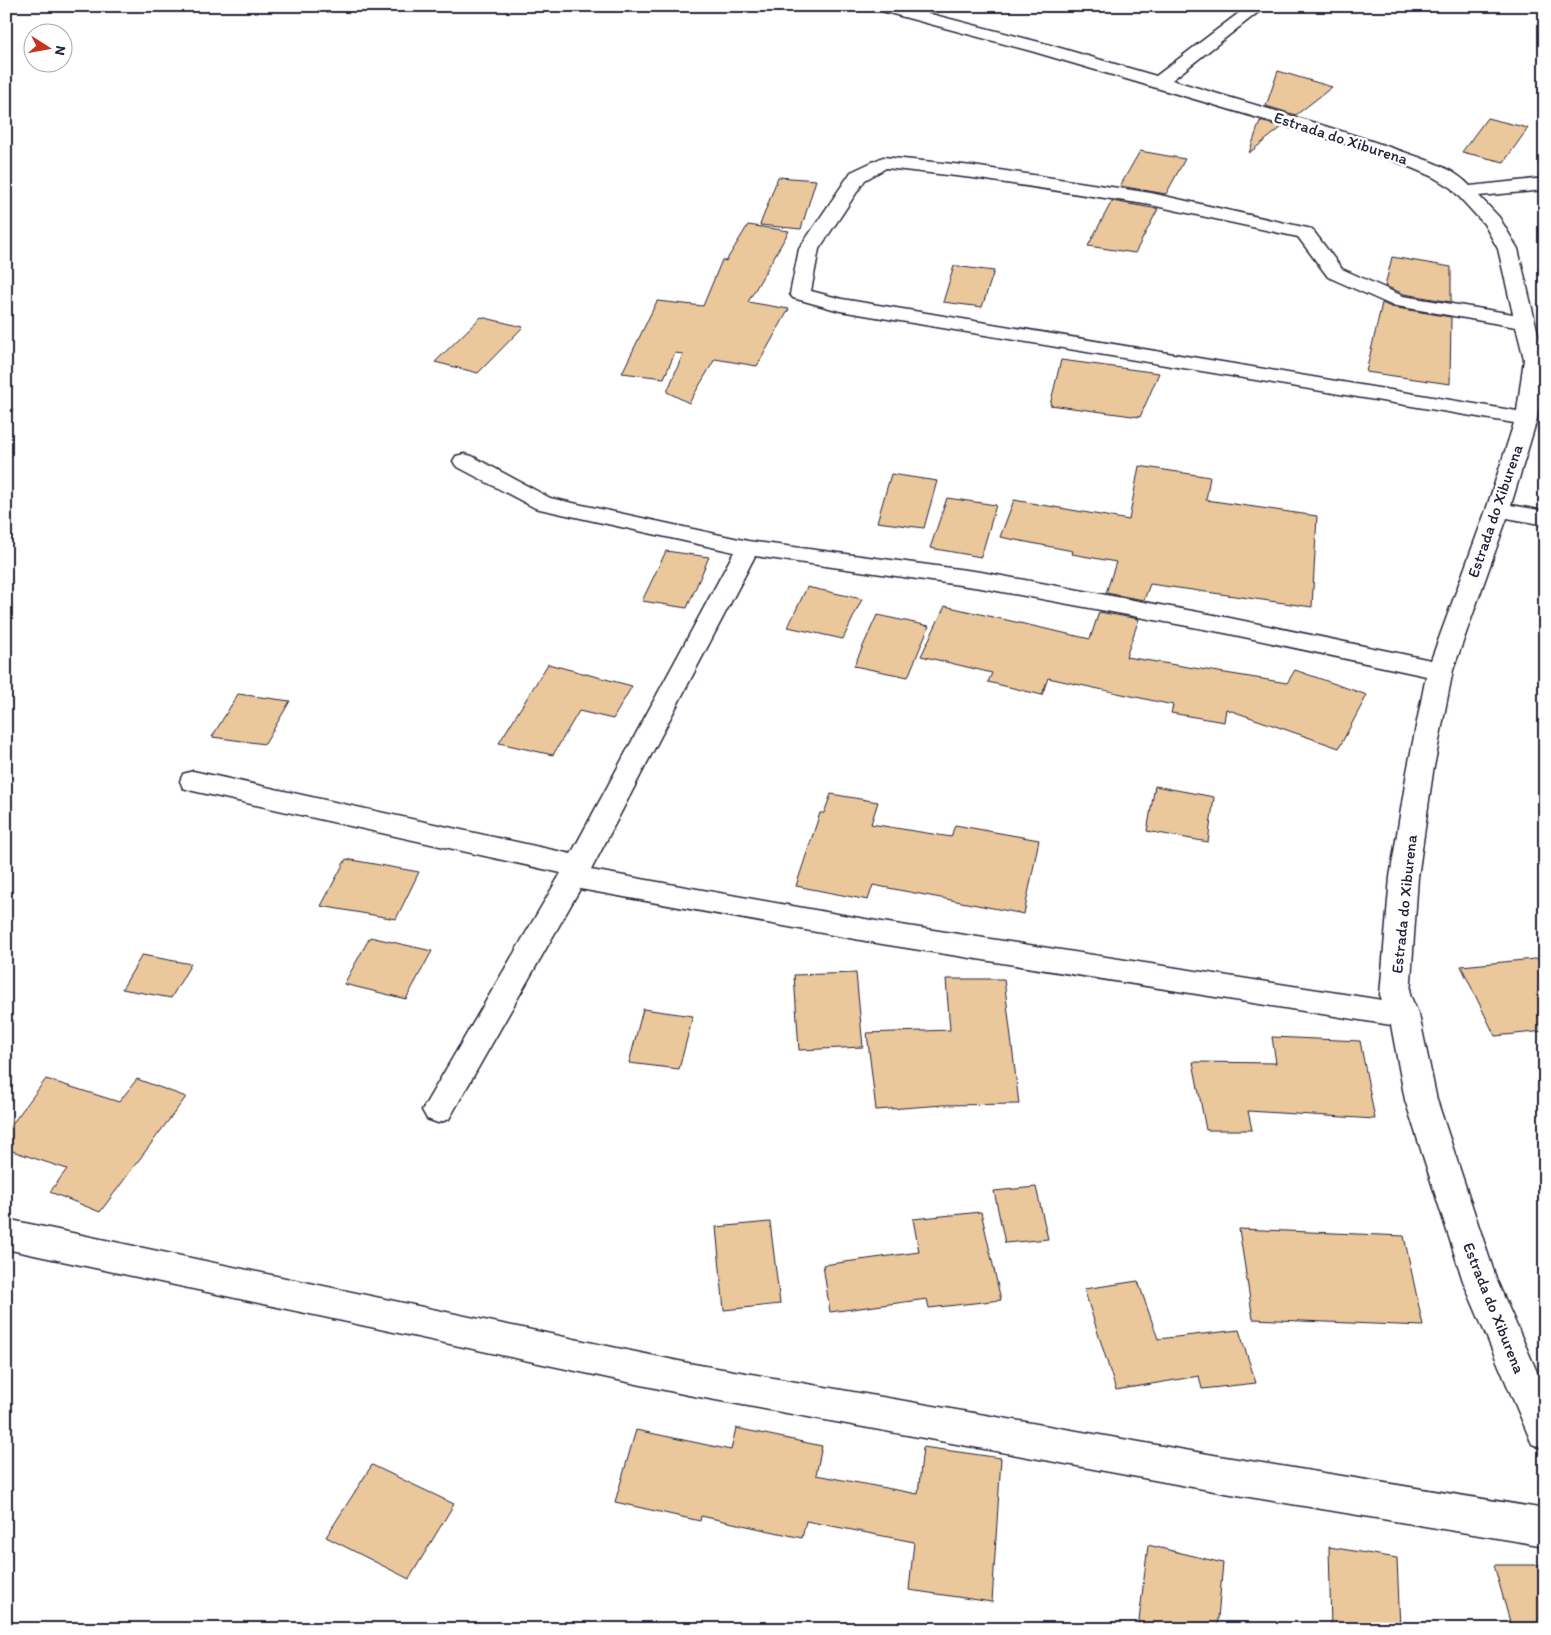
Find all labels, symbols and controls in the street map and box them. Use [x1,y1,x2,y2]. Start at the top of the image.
north arrow [22,22,72,72]
text: N [51,44,70,57]
street label: Estrada do Xiburena [1272,107,1411,169]
street label: Estrada do Xiburena [1463,441,1527,580]
street label: Estrada do Xiburena [1387,833,1421,974]
street label: Estrada do Xiburena [1459,1240,1529,1377]

